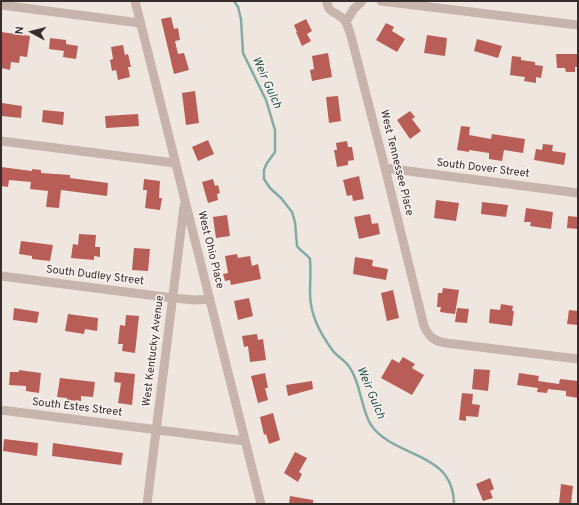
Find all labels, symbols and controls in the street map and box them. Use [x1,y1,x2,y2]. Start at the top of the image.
north arrow [12,12,52,52]
text: N [13,26,28,35]
water label: Weir Gulch [248,55,284,111]
street label: West Tennessee Place [376,109,416,217]
street label: South Dover Street [436,157,530,181]
street label: West Ohio Place [194,210,226,290]
street label: South Dudley Street [45,263,145,289]
street label: West Kentucky Avenue [141,295,167,407]
water label: Weir Gulch [353,365,387,421]
street label: South Estes Street [31,396,123,420]

